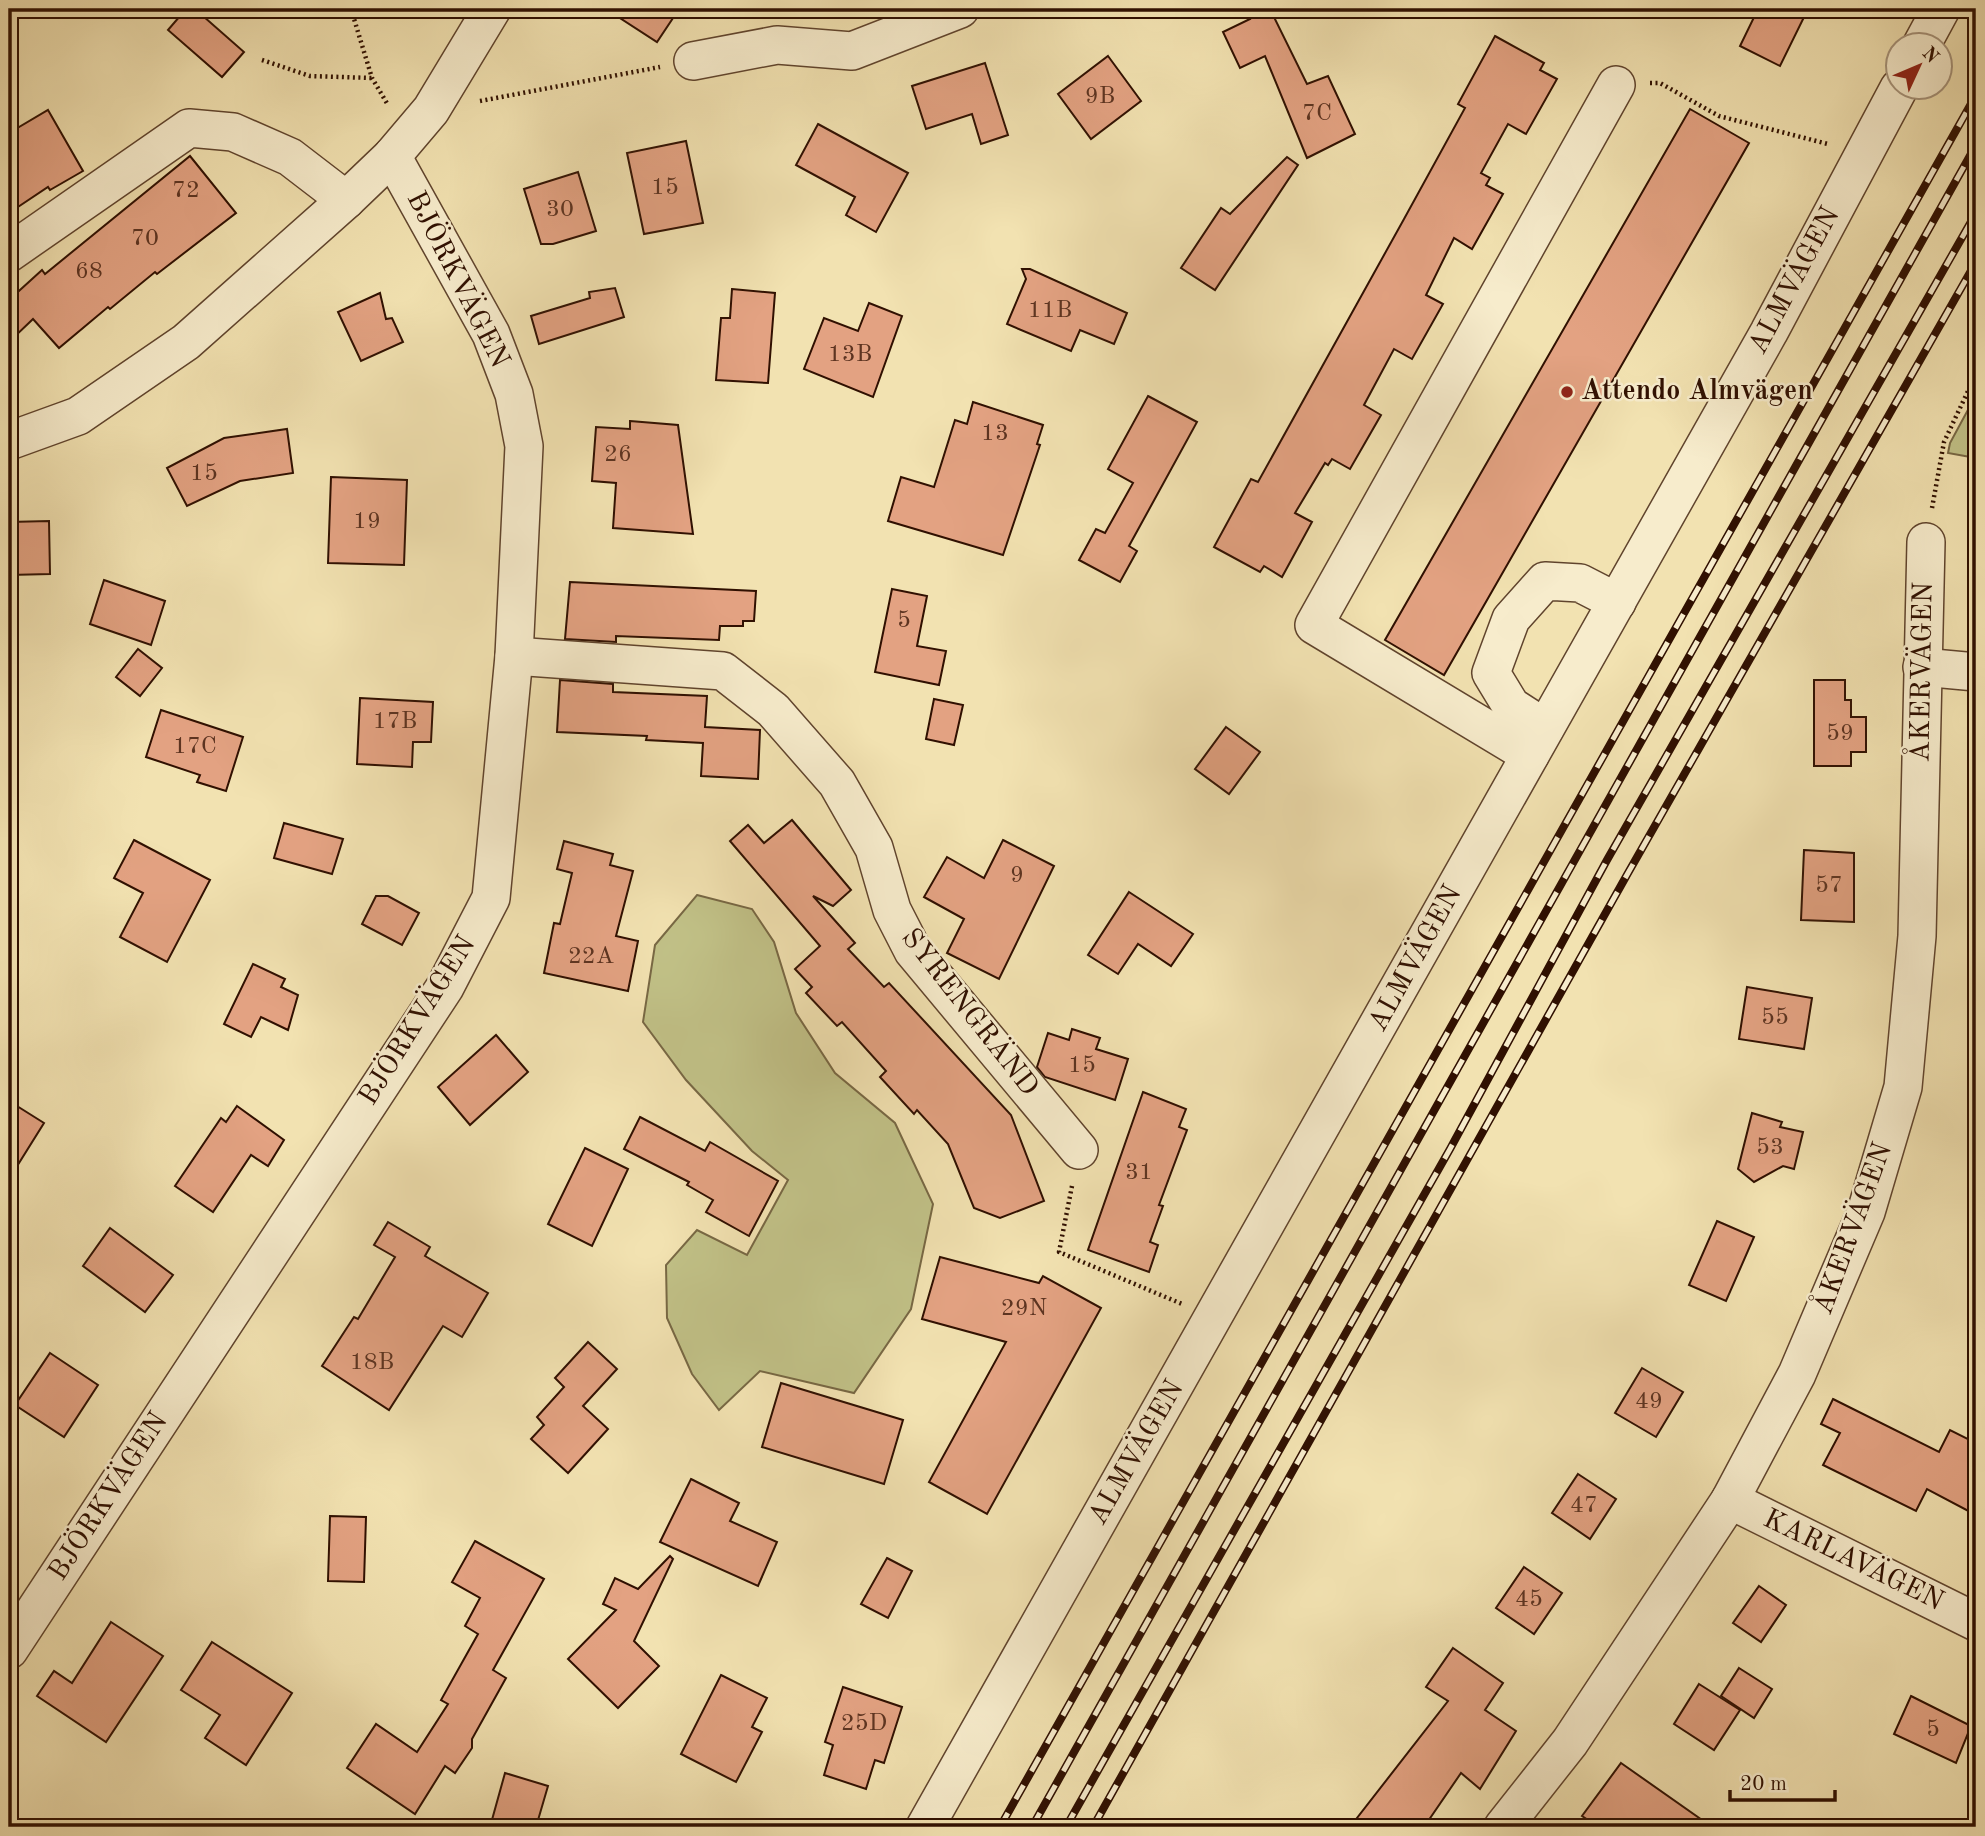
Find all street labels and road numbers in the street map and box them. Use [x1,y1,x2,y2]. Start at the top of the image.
street label: BJÖRKVÄGEN [401,185,517,373]
street label: ALMVÄGEN [1741,201,1845,359]
street label: ÅKERVÄGEN [1902,581,1939,763]
street label: ALMVÄGEN [1361,879,1468,1037]
street label: SYRENGRÄND [895,922,1046,1102]
street label: BJÖRKVÄGEN [351,929,481,1111]
street label: ÅKERVÄGEN [1805,1138,1898,1319]
street label: ALMVÄGEN [1081,1374,1190,1530]
street label: BJÖRKVÄGEN [41,1406,174,1586]
street label: KARLAVÄGEN [1758,1502,1949,1617]

